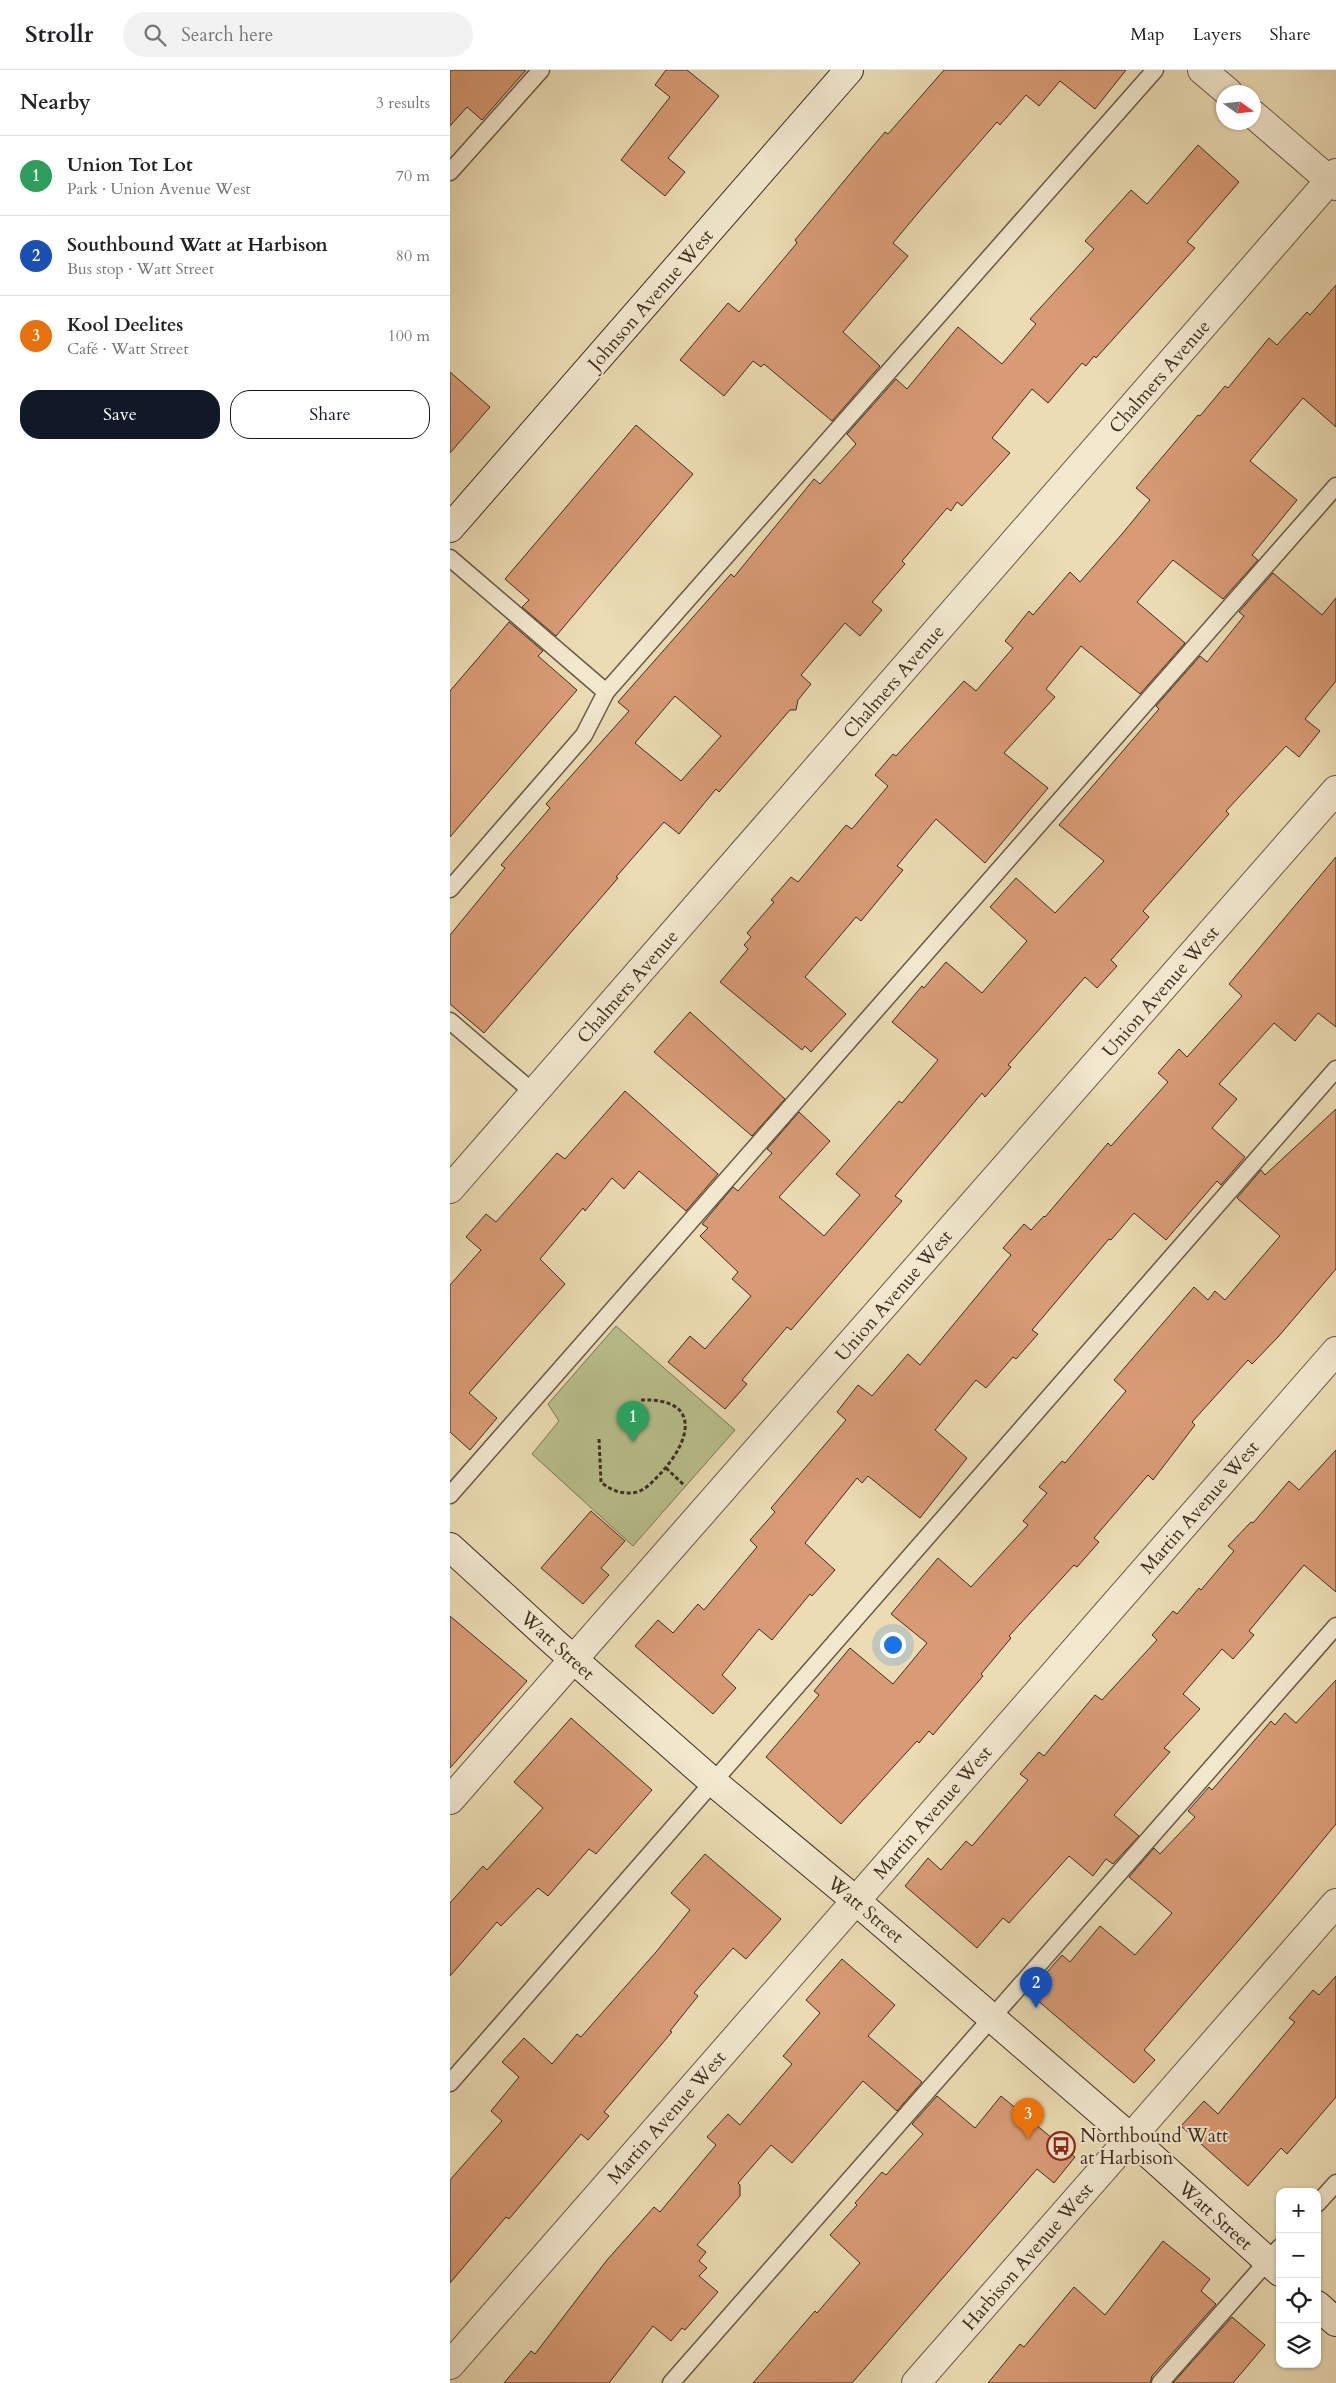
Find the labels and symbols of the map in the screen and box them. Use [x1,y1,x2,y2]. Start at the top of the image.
north arrow [1216,85,1261,130]
street label: Johnson Avenue West [580,224,719,378]
street label: Chalmers Avenue [1103,314,1216,439]
street label: Chalmers Avenue [837,619,950,744]
street label: Union Avenue West [1096,920,1225,1063]
street label: Chalmers Avenue [571,924,684,1049]
street label: Union Avenue West [829,1224,958,1367]
pin: 1 [617,1401,649,1442]
street label: Martin Avenue West [1135,1435,1265,1580]
street label: Watt Street [514,1605,600,1686]
your location [880,1632,906,1658]
street label: Martin Avenue West [868,1740,998,1885]
street label: Watt Street [821,1870,909,1949]
pin: 2 [1020,1967,1052,2008]
street label: Martin Avenue West [602,2045,732,2190]
pin: 3 [1012,2098,1044,2139]
place label: Northbound Watt at Harbison [1080,2123,1228,2171]
bus stop icon: Northbound Watt at Harbison [1046,2131,1076,2161]
street label: Watt Street [1172,2175,1258,2256]
street label: Harbison Avenue West [956,2177,1099,2336]

